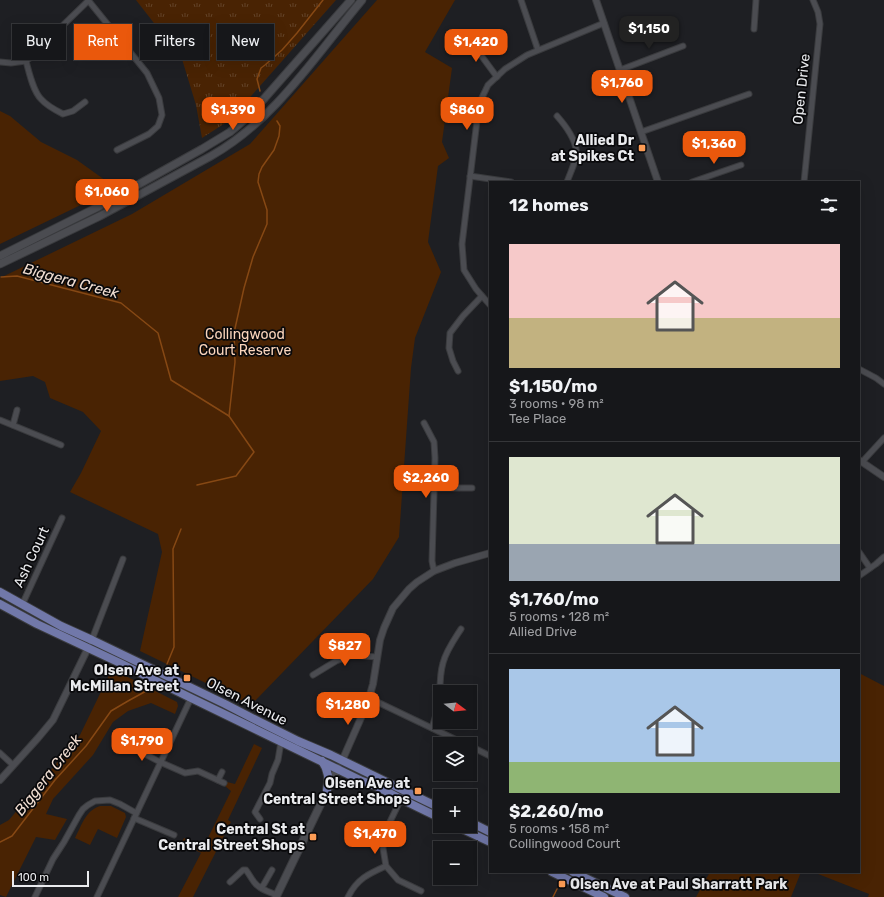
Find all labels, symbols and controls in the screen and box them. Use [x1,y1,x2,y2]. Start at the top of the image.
pin: $1,150 [616,16,682,50]
text: $1,150 [628,21,670,36]
chip: Buy [12,24,66,60]
chip: Rent [74,24,132,60]
chip: Filters [140,24,209,60]
chip: New [217,24,274,60]
pin: $1,420 [443,29,509,63]
text: $1,420 [454,34,498,49]
street label: Open Drive [789,53,814,125]
pin: $1,760 [589,70,655,104]
text: $1,760 [601,75,643,90]
pin: $1,390 [200,97,266,131]
pin: $860 [443,97,491,131]
text: $1,390 [211,102,255,117]
text: $860 [450,102,484,117]
pin: $1,360 [681,131,747,165]
place label: Allied Dr at Spikes Ct [551,132,635,165]
text: $1,360 [692,136,736,151]
marker: Allied Dr at Spikes Ct [637,143,647,153]
pin: $1,060 [74,179,140,213]
text: $1,060 [85,184,129,199]
icon: filters [818,194,840,216]
text: 12 homes [509,195,589,215]
water label: Biggera Creek [21,260,121,302]
icon: home [639,270,711,342]
park label: Collingwood Court Reserve [199,326,291,359]
text: $1,150/mo [509,376,597,396]
text: 3 rooms · 98 m² [509,396,604,411]
text: Tee Place [509,411,566,426]
pin: $2,260 [393,465,459,499]
text: $2,260 [403,470,449,485]
icon: home [639,483,711,555]
street label: Ash Court [10,524,53,590]
text: $1,760/mo [509,589,599,609]
text: 5 rooms · 128 m² [509,609,609,624]
text: Allied Drive [509,624,577,639]
pin: $827 [321,633,369,667]
text: $827 [328,638,362,653]
place label: Olsen Ave at McMillan Street [70,662,179,695]
marker: Olsen Ave at McMillan Street [182,673,192,683]
street label: Olsen Avenue [204,674,290,729]
north arrow [433,685,477,729]
map controls [433,685,477,885]
pin: $1,280 [315,692,381,726]
icon: home [639,695,711,767]
text: $1,280 [326,697,370,712]
pin: $1,790 [109,728,175,762]
water label: Biggera Creek [11,731,86,819]
text: $1,790 [121,733,163,748]
button: layers [433,737,477,781]
place label: Olsen Ave at Central Street Shops [263,775,410,808]
marker: Olsen Ave at Central Street Shops [413,786,423,796]
button: + [433,789,477,833]
text: $2,260/mo [509,801,604,821]
place label: Central St at Central Street Shops [158,821,305,854]
pin: $1,470 [342,821,408,855]
text: 5 rooms · 158 m² [509,821,609,836]
text: $1,470 [353,826,397,841]
marker: Central St at Central Street Shops [308,832,318,842]
text: Collingwood Court [509,836,620,851]
button: − [433,841,477,885]
scale bar [12,869,89,888]
text: 100 m [18,871,49,884]
place label: Olsen Ave at Paul Sharratt Park [570,876,788,893]
marker: Olsen Ave at Paul Sharratt Park [557,879,567,889]

